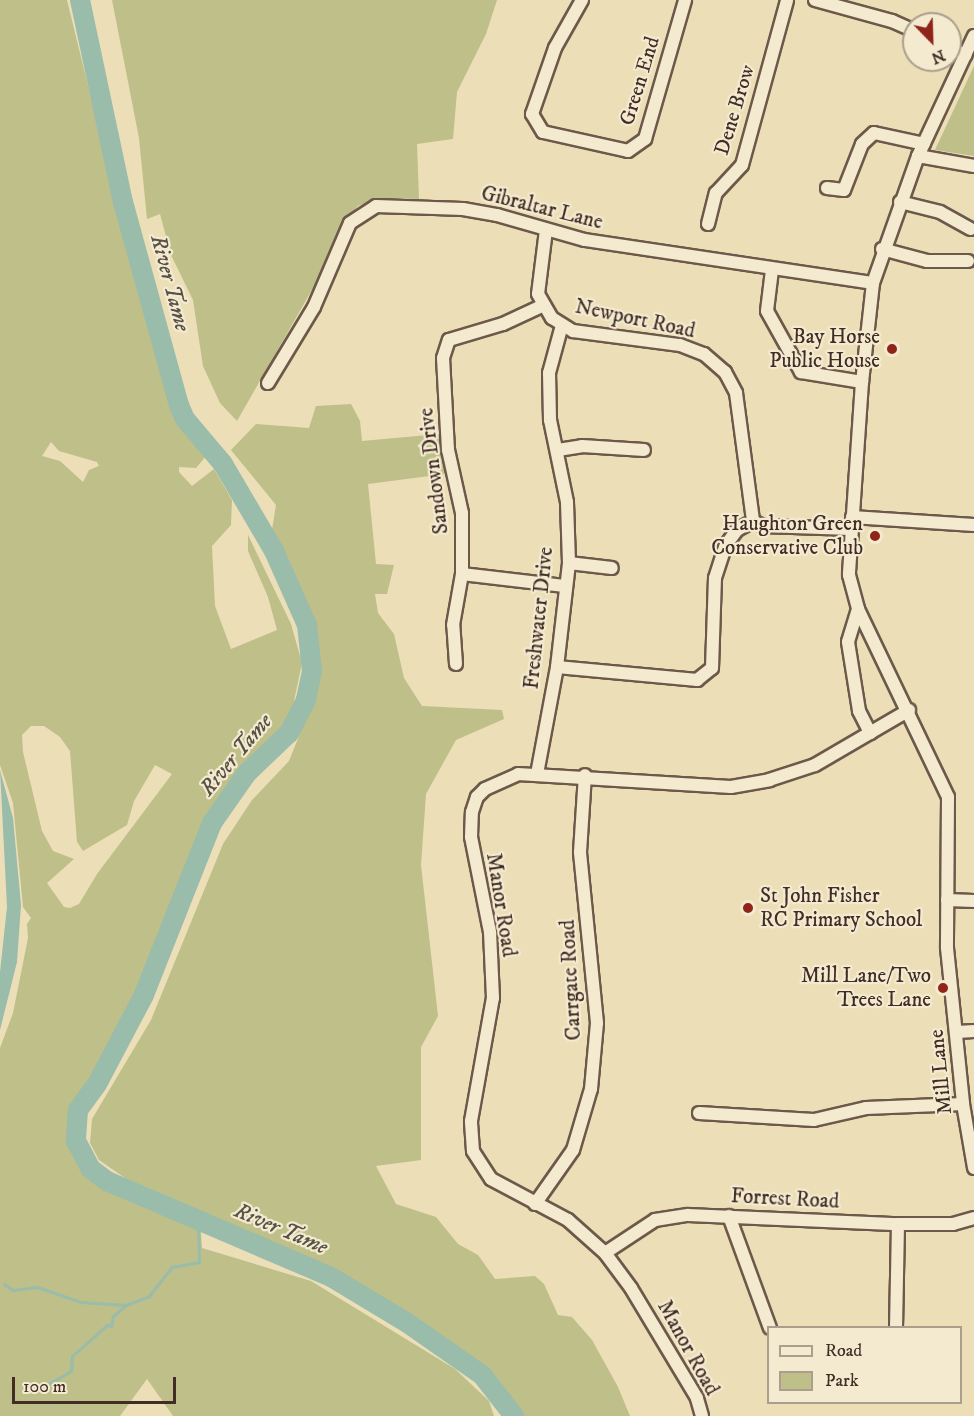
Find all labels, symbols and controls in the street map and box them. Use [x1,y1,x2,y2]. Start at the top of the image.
north arrow [902,12,962,72]
street label: Green End [615,34,665,128]
text: N [928,45,948,68]
street label: Dene Brow [709,62,761,158]
street label: Gibraltar Lane [479,181,605,235]
water label: River Tame [144,232,196,334]
street label: Newport Road [573,294,697,344]
place label: Bay Horse Public House [769,324,880,374]
marker: Bay Horse Public House [885,342,899,356]
street label: Sandown Drive [414,406,454,536]
place label: Haughton Green Conservative Club [711,511,863,561]
marker: Haughton Green Conservative Club [868,529,882,543]
street label: Freshwater Drive [519,546,559,690]
water label: River Tame [194,709,278,801]
street label: Manor Road [480,851,522,959]
place label: St John Fisher RC Primary School [760,883,922,933]
marker: St John Fisher RC Primary School [741,901,755,915]
street label: Carrgate Road [555,919,587,1041]
place label: Mill Lane/Two Trees Lane [801,963,931,1013]
marker: Mill Lane/Two Trees Lane [936,981,950,995]
street label: Mill Lane [924,1028,958,1116]
street label: Forrest Road [730,1184,840,1214]
water label: River Tame [230,1198,332,1260]
street label: Manor Road [652,1296,724,1400]
legend [767,1326,962,1404]
text: Road [825,1340,862,1362]
scale bar [15,1365,178,1403]
text: Park [825,1370,859,1392]
text: 100 m [23,1376,66,1398]

